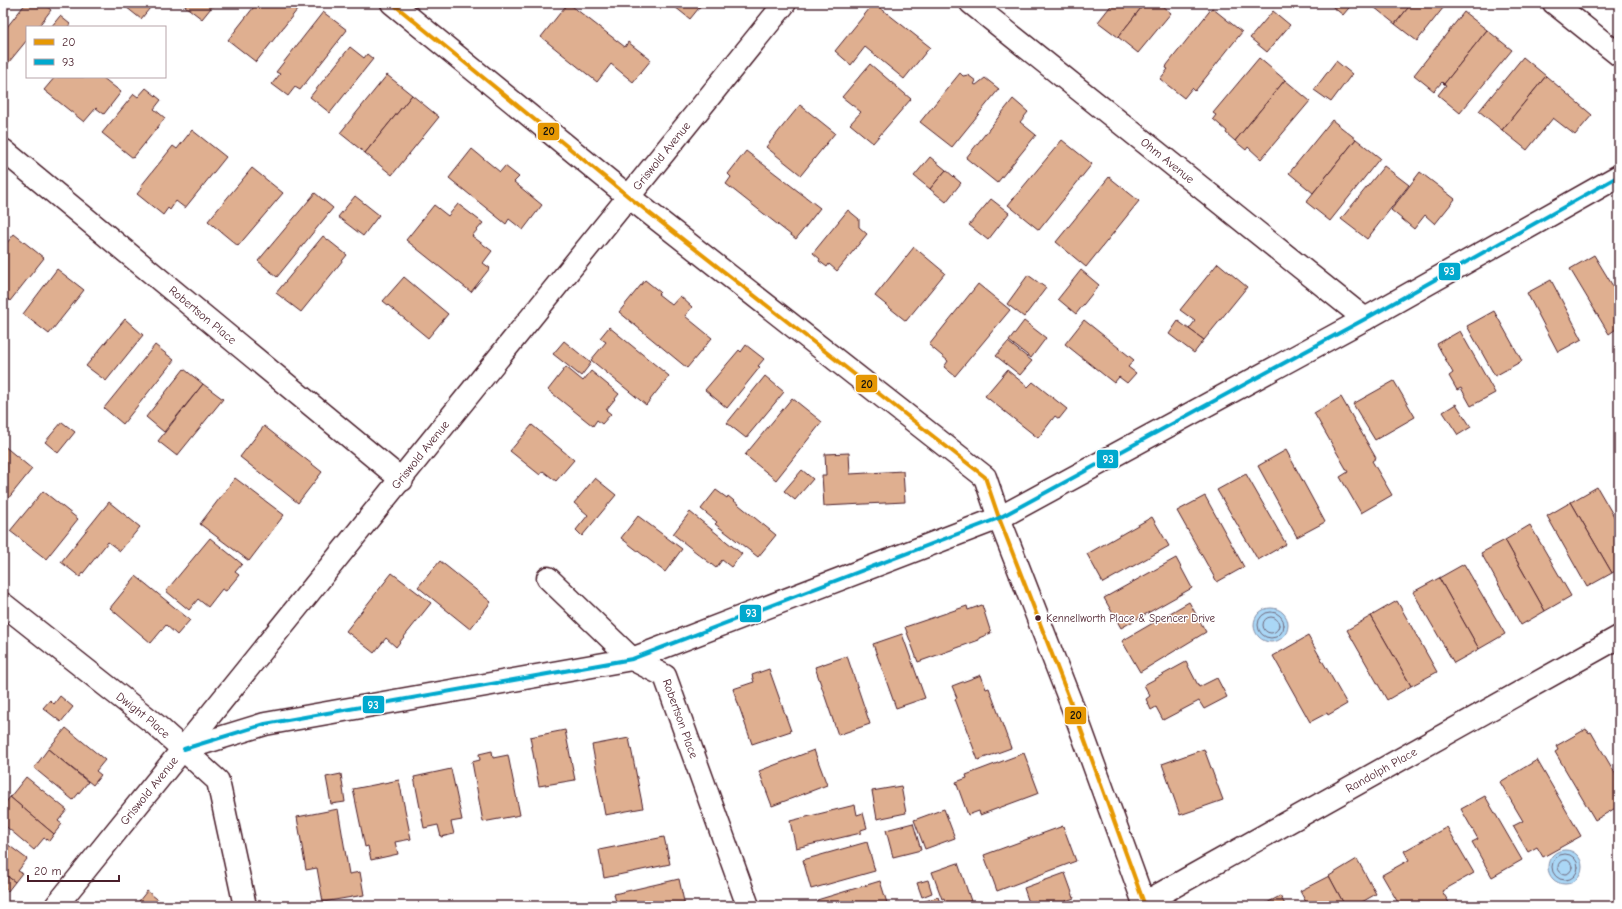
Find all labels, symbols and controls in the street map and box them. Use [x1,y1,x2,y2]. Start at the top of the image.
legend [26,26,166,78]
text: 20 [62,35,76,49]
text: 93 [62,55,74,69]
street label: Griswold Avenue [630,119,693,193]
line badge: 20 [537,122,560,141]
text: 20 [543,125,555,138]
street label: Ohm Avenue [1138,135,1197,186]
line badge: 93 [1438,262,1461,281]
text: 93 [1443,265,1455,278]
street label: Robertson Place [166,283,239,347]
line badge: 20 [855,374,878,393]
text: 20 [861,378,873,391]
street label: Griswold Avenue [388,418,452,492]
line badge: 93 [1096,449,1119,469]
text: 93 [1102,453,1114,466]
line badge: 93 [739,604,762,623]
text: 93 [745,607,757,620]
place label: Kennellworth Place & Spencer Drive [1046,612,1215,625]
marker: Kennellworth Place & Spencer Drive [1033,613,1043,623]
street label: Robertson Place [660,677,701,760]
street label: Dwight Place [114,689,173,741]
line badge: 93 [362,695,385,714]
text: 93 [367,699,379,712]
line badge: 20 [1064,706,1087,725]
text: 20 [1070,709,1082,722]
street label: Randolph Place [1343,745,1419,796]
street label: Griswold Avenue [117,754,181,828]
scale bar [28,857,119,883]
text: 20 m [34,864,62,878]

